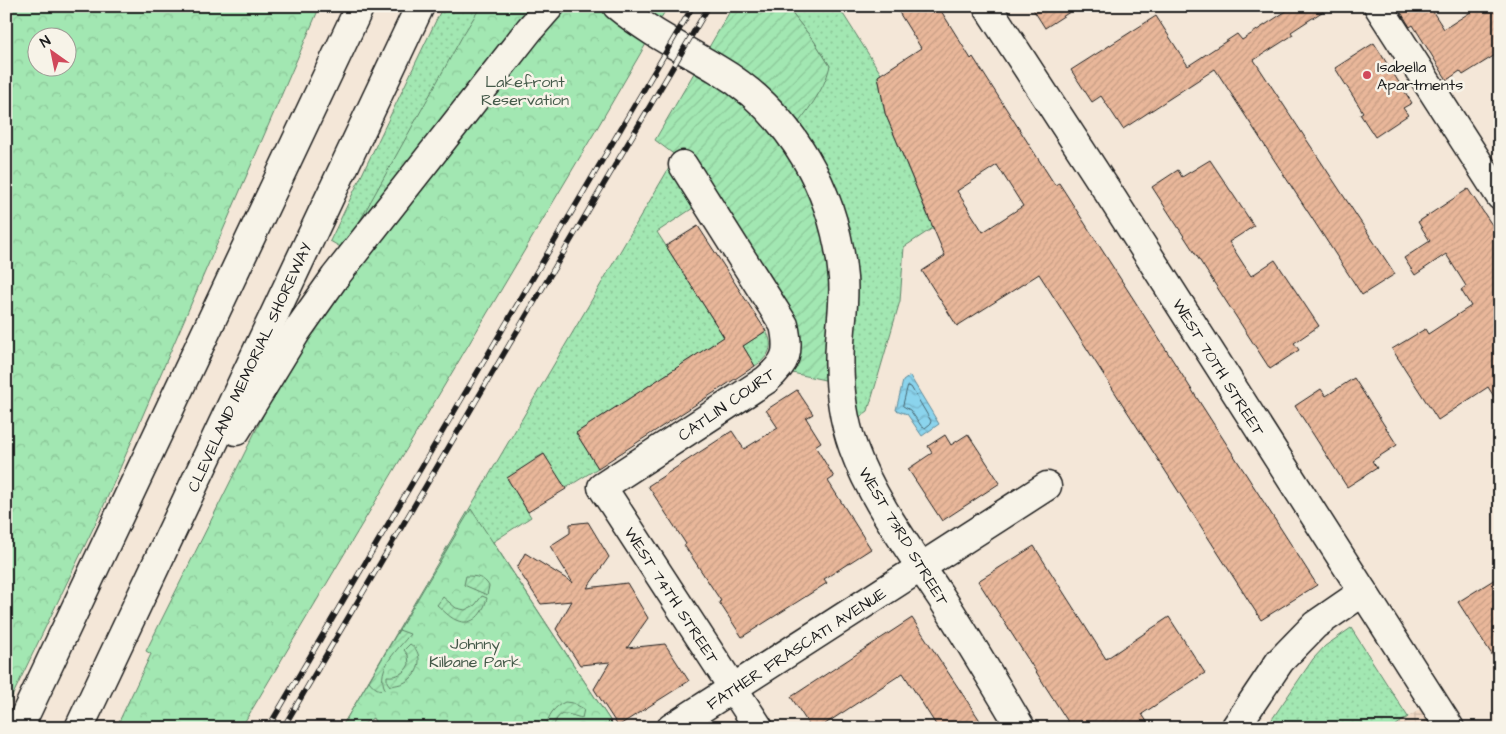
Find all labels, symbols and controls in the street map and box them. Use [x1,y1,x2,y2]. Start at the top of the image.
north arrow [28,28,78,78]
text: N [36,31,55,53]
place label: Isabella Apartments [1377,56,1463,96]
marker: Isabella Apartments [1361,69,1373,81]
park label: Lakefront Reservation [481,71,569,111]
street label: CLEVELAND MEMORIAL SHOREWAY [182,239,318,496]
street label: WEST 70TH STREET [1167,295,1269,440]
street label: CATLIN COURT [674,363,780,446]
street label: WEST 73RD STREET [853,463,953,610]
street label: WEST 74TH STREET [619,523,724,668]
street label: FATHER FRASCATI AVENUE [703,582,891,715]
park label: Johnny Kilbane Park [429,633,521,673]

